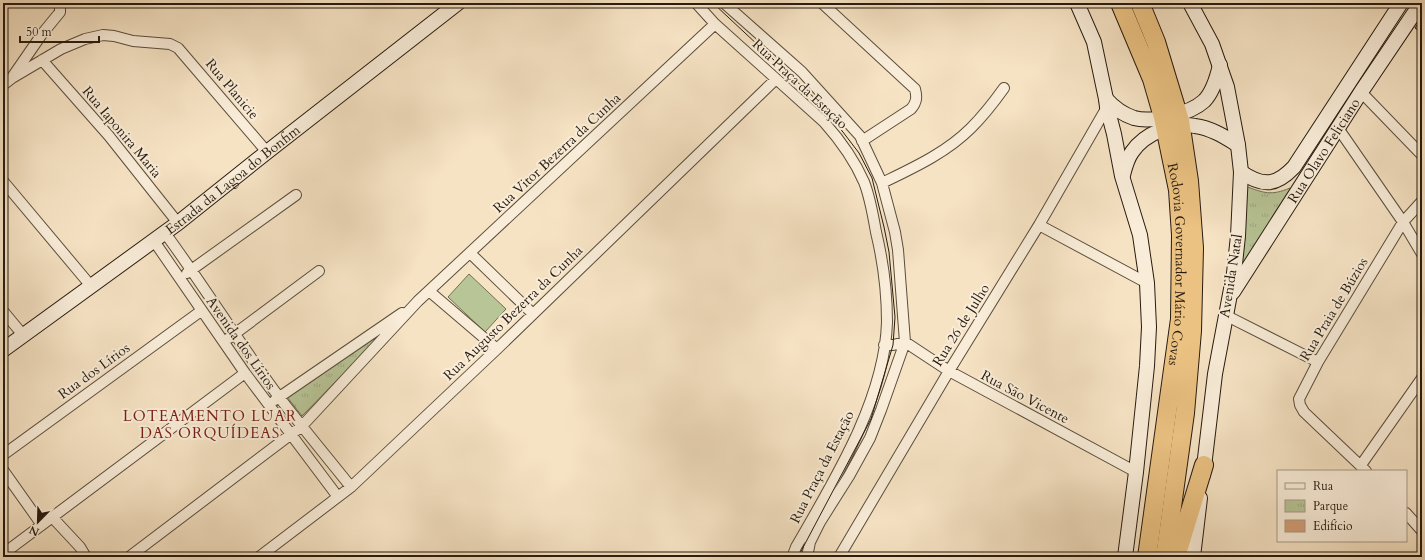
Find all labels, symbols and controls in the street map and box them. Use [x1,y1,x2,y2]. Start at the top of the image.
scale bar [20,18,99,44]
text: 50 m [26,24,53,40]
street label: Rua Praça da Estação [748,35,852,134]
street label: Rua Planicie [201,55,263,123]
street label: Rua Iaponira Maria [78,82,166,182]
street label: Rua Vitor Bezerra da Cunha [489,89,625,217]
street label: Rua Olavo Feliciano [1283,94,1364,207]
street label: Estrada da Lagoa do Bonfim [161,120,304,239]
street label: Rodovia Governador Mário Covas [1163,161,1191,368]
street label: Avenida Natal [1215,232,1247,319]
street label: Rua Augusto Bezerra da Cunha [439,241,587,385]
street label: Rua Praia de Búzios [1296,253,1373,364]
street label: Rua 26 de Julho [928,280,994,370]
street label: Avenida dos Lírios [202,293,280,394]
street label: Rua dos Lírios [54,338,134,403]
street label: Rua São Vicente [978,366,1072,428]
district label: LOTEAMENTO LUAR DAS ORQUÍDEAS [123,406,297,443]
street label: Rua Praça da Estação [785,407,859,527]
legend [1277,470,1407,542]
text: Rua [1313,478,1334,494]
text: Parque [1313,498,1348,514]
north arrow [18,502,58,542]
text: Edifício [1313,518,1353,534]
text: N [27,522,42,540]

